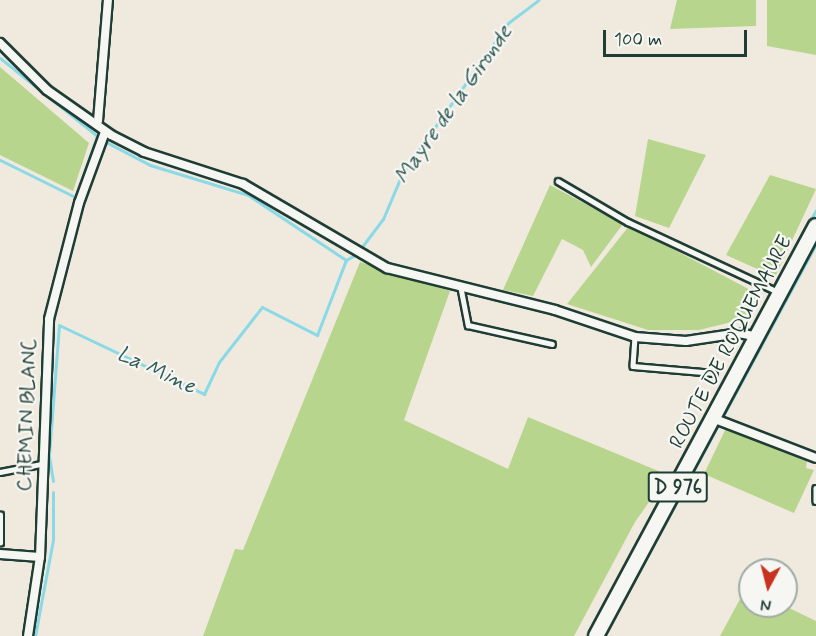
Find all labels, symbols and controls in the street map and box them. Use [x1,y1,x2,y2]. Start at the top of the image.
scale bar [606,18,750,56]
water label: Mayre de la Gironde [389,21,519,189]
text: 100 m [614,28,662,52]
street label: ROUTE DE ROQUEMAURE [664,231,798,453]
street label: CHEMIN BLANC [12,338,42,492]
water label: La Mine [115,343,197,399]
road number: D 976 [646,470,710,504]
north arrow [738,558,798,618]
text: N [759,593,773,615]

